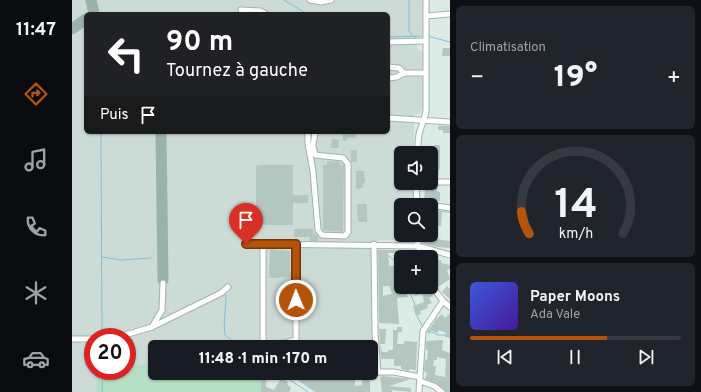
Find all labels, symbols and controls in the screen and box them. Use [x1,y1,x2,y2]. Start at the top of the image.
text: 11:47 [16,19,56,42]
text: 90 m [166,25,233,61]
icon: left [100,28,152,80]
text: Climatisation [470,40,546,56]
text: Tournez à gauche [166,60,308,83]
text: 19° [554,60,597,97]
text: − [470,65,484,92]
text: + [667,65,681,92]
icon: directions [22,80,50,108]
icon: arrive [137,104,159,126]
text: Puis [100,106,129,125]
icon: music [22,146,50,174]
map controls [394,146,438,294]
button: sound [394,146,438,190]
text: 14 [554,180,597,233]
button: search [394,198,438,242]
pin [229,203,263,244]
icon: arrive [235,209,257,231]
icon: phone [22,213,50,241]
text: km/h [558,225,593,243]
button: + [394,250,438,294]
icon: climate [22,279,50,307]
position arrow [275,279,317,321]
text: Paper Moons [530,288,620,307]
text: Ada Vale [530,307,580,323]
speed limit sign: 20 [84,328,136,380]
icon: car [22,345,50,373]
icon: previous [494,346,516,368]
icon: pause [564,346,586,368]
icon: next [635,346,657,368]
text: 11:48 · 1 min · 170 m [199,350,327,369]

